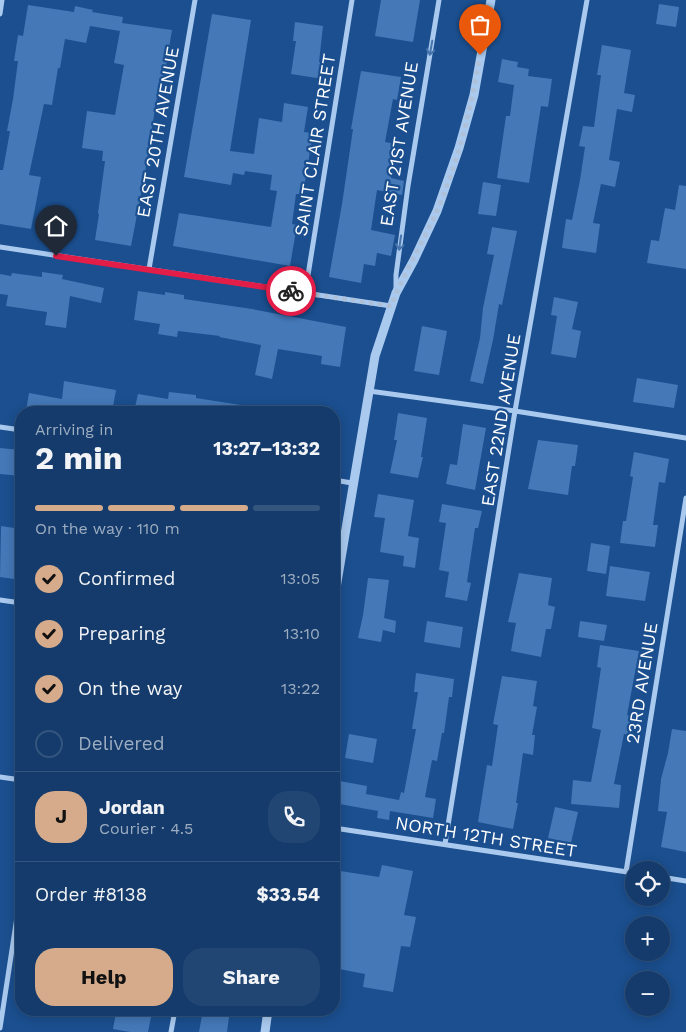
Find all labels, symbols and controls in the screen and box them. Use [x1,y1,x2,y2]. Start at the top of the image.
pin [459,4,501,55]
icon: bag [466,11,494,39]
one-way arrow [425,40,435,56]
street label: EAST 20TH AVENUE [132,45,183,219]
street label: SAINT CLAIR STREET [290,52,339,238]
street label: EAST 21ST AVENUE [375,60,422,228]
pin [35,205,77,256]
icon: home [42,212,70,240]
one-way arrow [395,235,405,251]
courier [266,266,316,316]
icon: bike [277,277,305,305]
street label: EAST 22ND AVENUE [476,332,525,508]
text: Arriving in [35,420,113,439]
text: 13:27–13:32 [213,437,320,460]
text: 2 min [35,439,123,477]
text: On the way · 110 m [35,519,180,538]
icon: check [35,565,63,593]
text: Confirmed [78,567,175,590]
text: 13:05 [280,569,320,588]
icon: check [35,620,63,648]
street label: 23RD AVENUE [622,621,661,745]
text: Preparing [78,622,165,645]
text: 13:10 [284,624,320,643]
icon: check [35,675,63,703]
text: On the way [78,677,182,700]
text: 13:22 [281,679,320,698]
text: Delivered [78,732,165,755]
button: phone [268,791,320,843]
text: Jordan [99,796,165,819]
text: J [55,805,67,828]
street label: NORTH 12TH STREET [394,812,578,861]
text: Courier · 4.5 [99,819,193,838]
map controls [625,861,670,1016]
button: locate [625,861,670,906]
text: Order #8138 [35,883,147,906]
text: $33.54 [256,883,320,906]
button: + [625,916,670,961]
button: Help [35,948,173,1006]
button: Share [183,948,320,1006]
button: − [625,971,670,1016]

